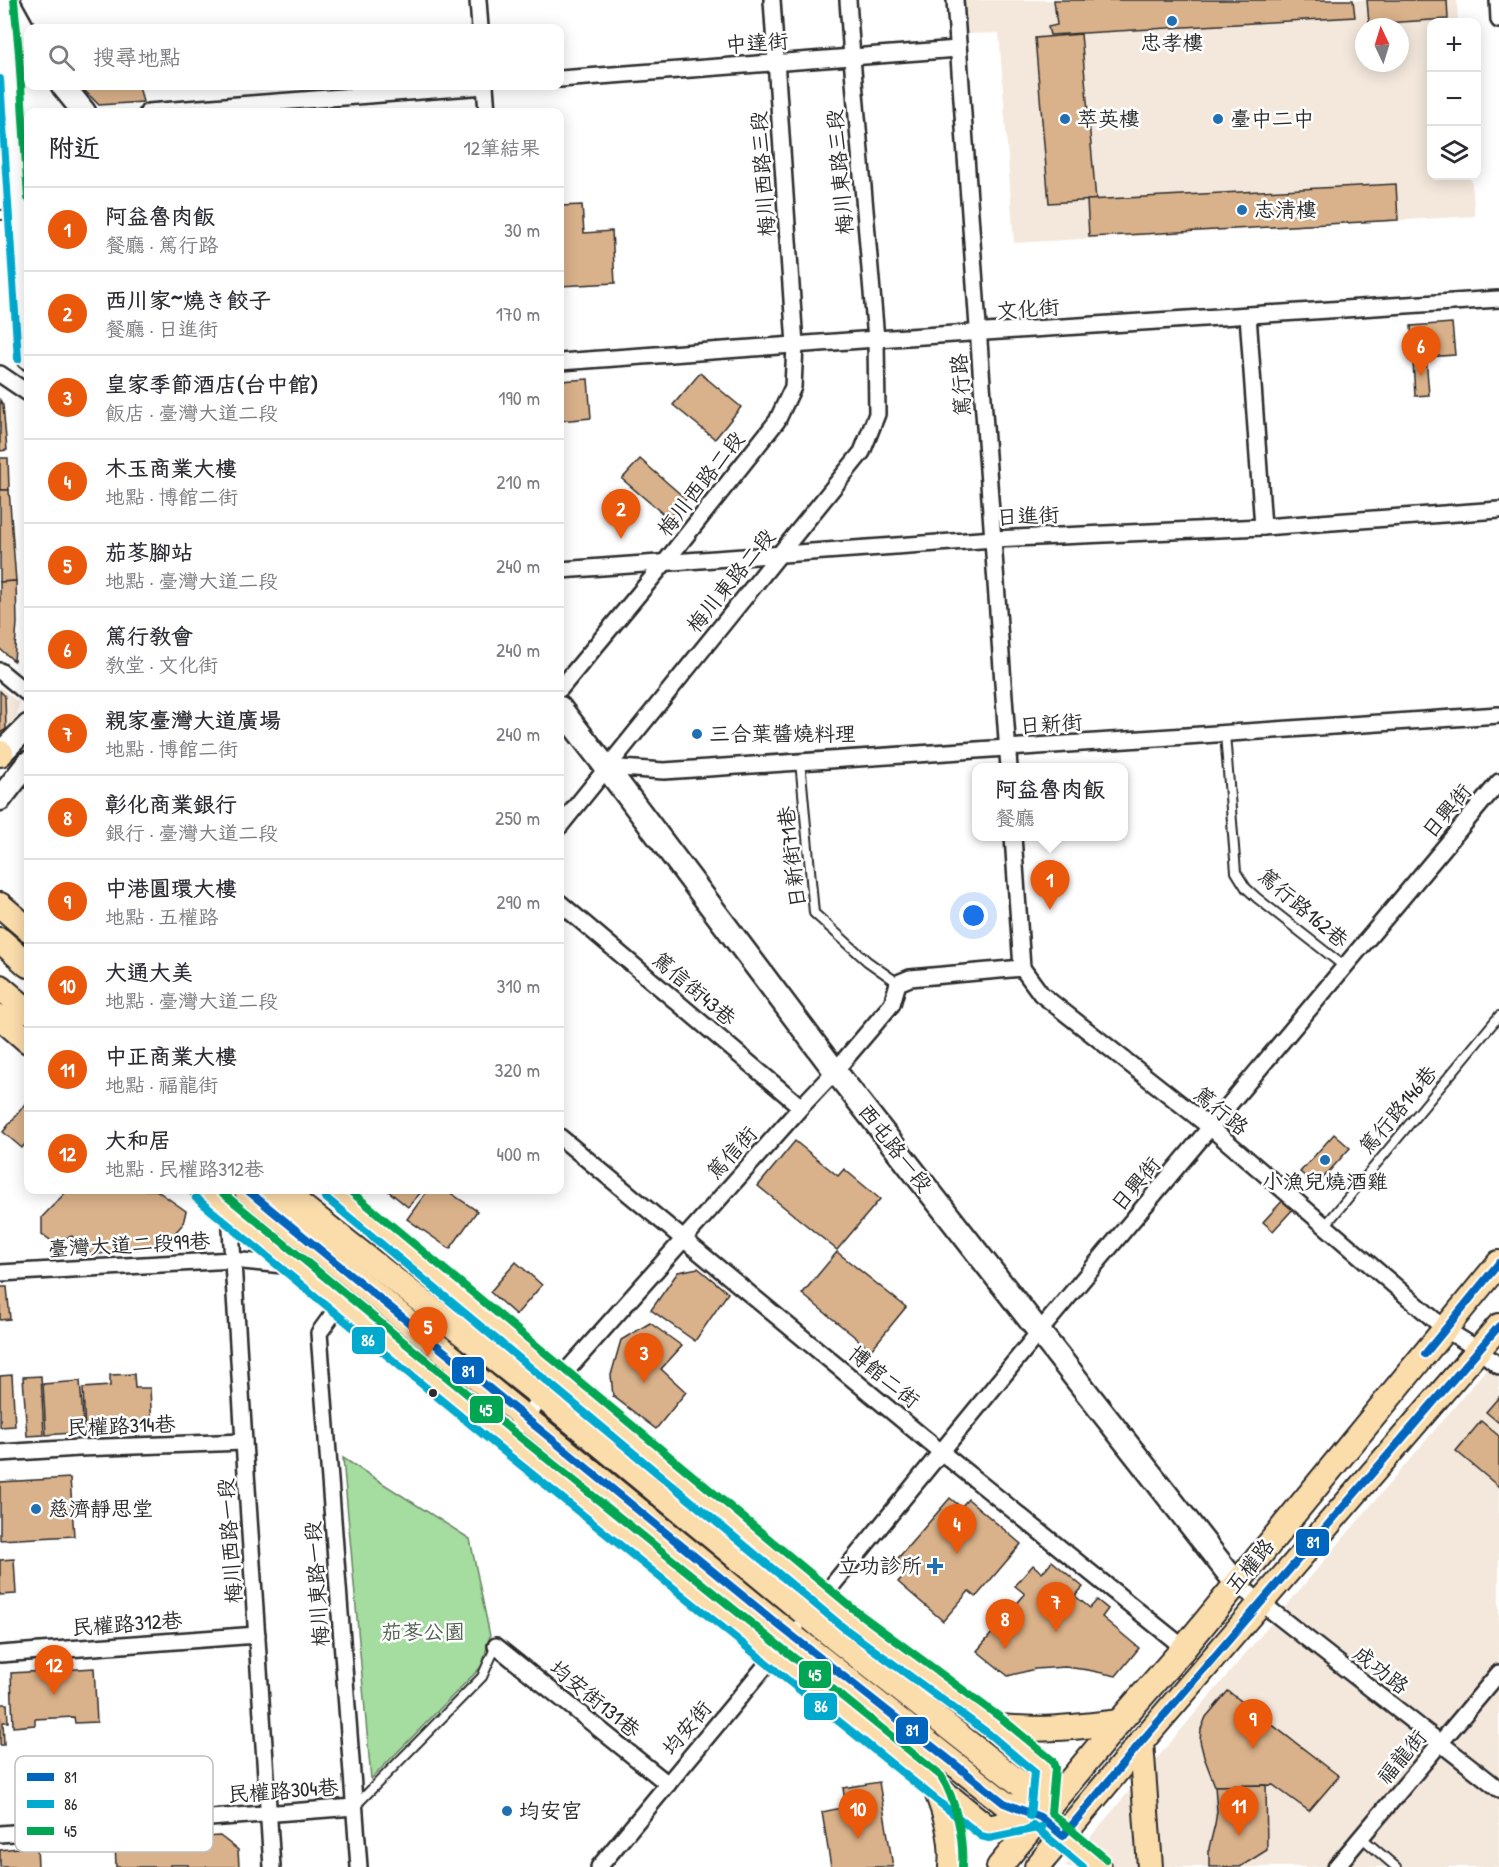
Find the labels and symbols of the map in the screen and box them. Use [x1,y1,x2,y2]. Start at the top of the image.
marker: 忠孝樓 [1165,14,1179,28]
north arrow [1355,18,1409,72]
street label: 中達街 [725,26,789,59]
place label: 忠孝樓 [1141,28,1204,57]
place label: 萃英樓 [1077,104,1140,133]
place label: 臺中二中 [1230,104,1314,133]
street label: 梅川東路三段 [820,108,859,236]
street label: 梅川西路三段 [744,110,781,238]
marker: 萃英樓 [1058,112,1072,126]
marker: 臺中二中 [1211,112,1225,126]
place label: 志清樓 [1254,195,1317,224]
marker: 志清樓 [1235,203,1249,217]
street label: 文化街 [996,292,1060,325]
pin: 6 [1402,326,1440,376]
street label: 篤行路 [944,353,977,417]
street label: 梅川西路二段 [650,425,751,542]
pin: 2 [602,490,640,539]
street label: 日進街 [996,499,1060,532]
street label: 梅川東路二段 [680,523,782,639]
street label: 日新街 [1019,707,1083,740]
place label: 三合葉醬燒料理 [709,719,856,748]
marker: 三合葉醬燒料理 [690,727,704,741]
street label: 日興街 [1415,777,1478,844]
street label: 日新街71巷 [771,805,812,909]
pin: 1 [1030,860,1070,910]
street label: 篤行路162巷 [1252,861,1355,954]
your location [959,901,988,930]
street label: 篤信街43巷 [646,945,742,1032]
street label: 篤行路146巷 [1352,1059,1443,1160]
street label: 篤行路 [1188,1080,1255,1142]
street label: 西屯路一段 [852,1097,939,1198]
street label: 篤信街 [700,1120,763,1186]
street label: 日興街 [1104,1150,1167,1217]
marker: 小漁兒燒酒雞 [1318,1153,1332,1167]
place label: 小漁兒燒酒雞 [1262,1167,1388,1196]
street label: 臺灣大道二段99巷 [47,1226,211,1263]
pin: 5 [408,1308,448,1357]
line badge: 86 [351,1326,386,1355]
text: 86 [361,1329,375,1351]
pin: 3 [624,1334,664,1383]
street label: 博館二街 [843,1339,926,1414]
line badge: 81 [451,1356,485,1385]
text: 81 [462,1360,475,1382]
unlabelled marker [427,1387,439,1399]
line badge: 45 [469,1395,504,1424]
text: 45 [480,1399,493,1421]
street label: 民權路314巷 [66,1409,176,1442]
street label: 梅川西路一段 [211,1477,248,1605]
place label: 慈濟靜思堂 [48,1494,153,1523]
marker: 慈濟靜思堂 [29,1502,43,1516]
pin: 4 [938,1504,976,1554]
street label: 梅川東路一段 [298,1520,335,1648]
line badge: 81 [1295,1528,1330,1557]
text: 81 [1307,1531,1320,1553]
street label: 五權路 [1219,1532,1281,1599]
place label: 立功診所 [838,1551,922,1580]
marker: 立功診所 [926,1557,944,1575]
pin: 7 [1036,1582,1076,1632]
pin: 8 [986,1600,1024,1649]
street label: 民權路312巷 [71,1605,183,1642]
park label: 茄苳公園 [381,1617,465,1646]
street label: 成功路 [1348,1639,1415,1700]
pin: 12 [34,1646,74,1695]
street label: 均安街131巷 [544,1653,647,1744]
line badge: 45 [798,1660,832,1689]
text: 45 [809,1664,822,1686]
line badge: 86 [803,1692,838,1721]
street label: 均安街 [655,1694,718,1761]
text: 86 [814,1695,828,1717]
pin: 9 [1234,1700,1272,1749]
line badge: 81 [895,1716,929,1745]
text: 81 [906,1719,919,1741]
street label: 福龍街 [1370,1723,1433,1790]
legend [15,1756,213,1852]
text: 81 [64,1766,77,1788]
street label: 民權路304巷 [227,1772,339,1809]
pin: 11 [1220,1786,1258,1836]
pin: 10 [838,1790,878,1839]
text: 86 [64,1793,77,1815]
place label: 均安宮 [519,1796,582,1825]
marker: 均安宮 [500,1804,514,1818]
text: 45 [64,1820,77,1842]

